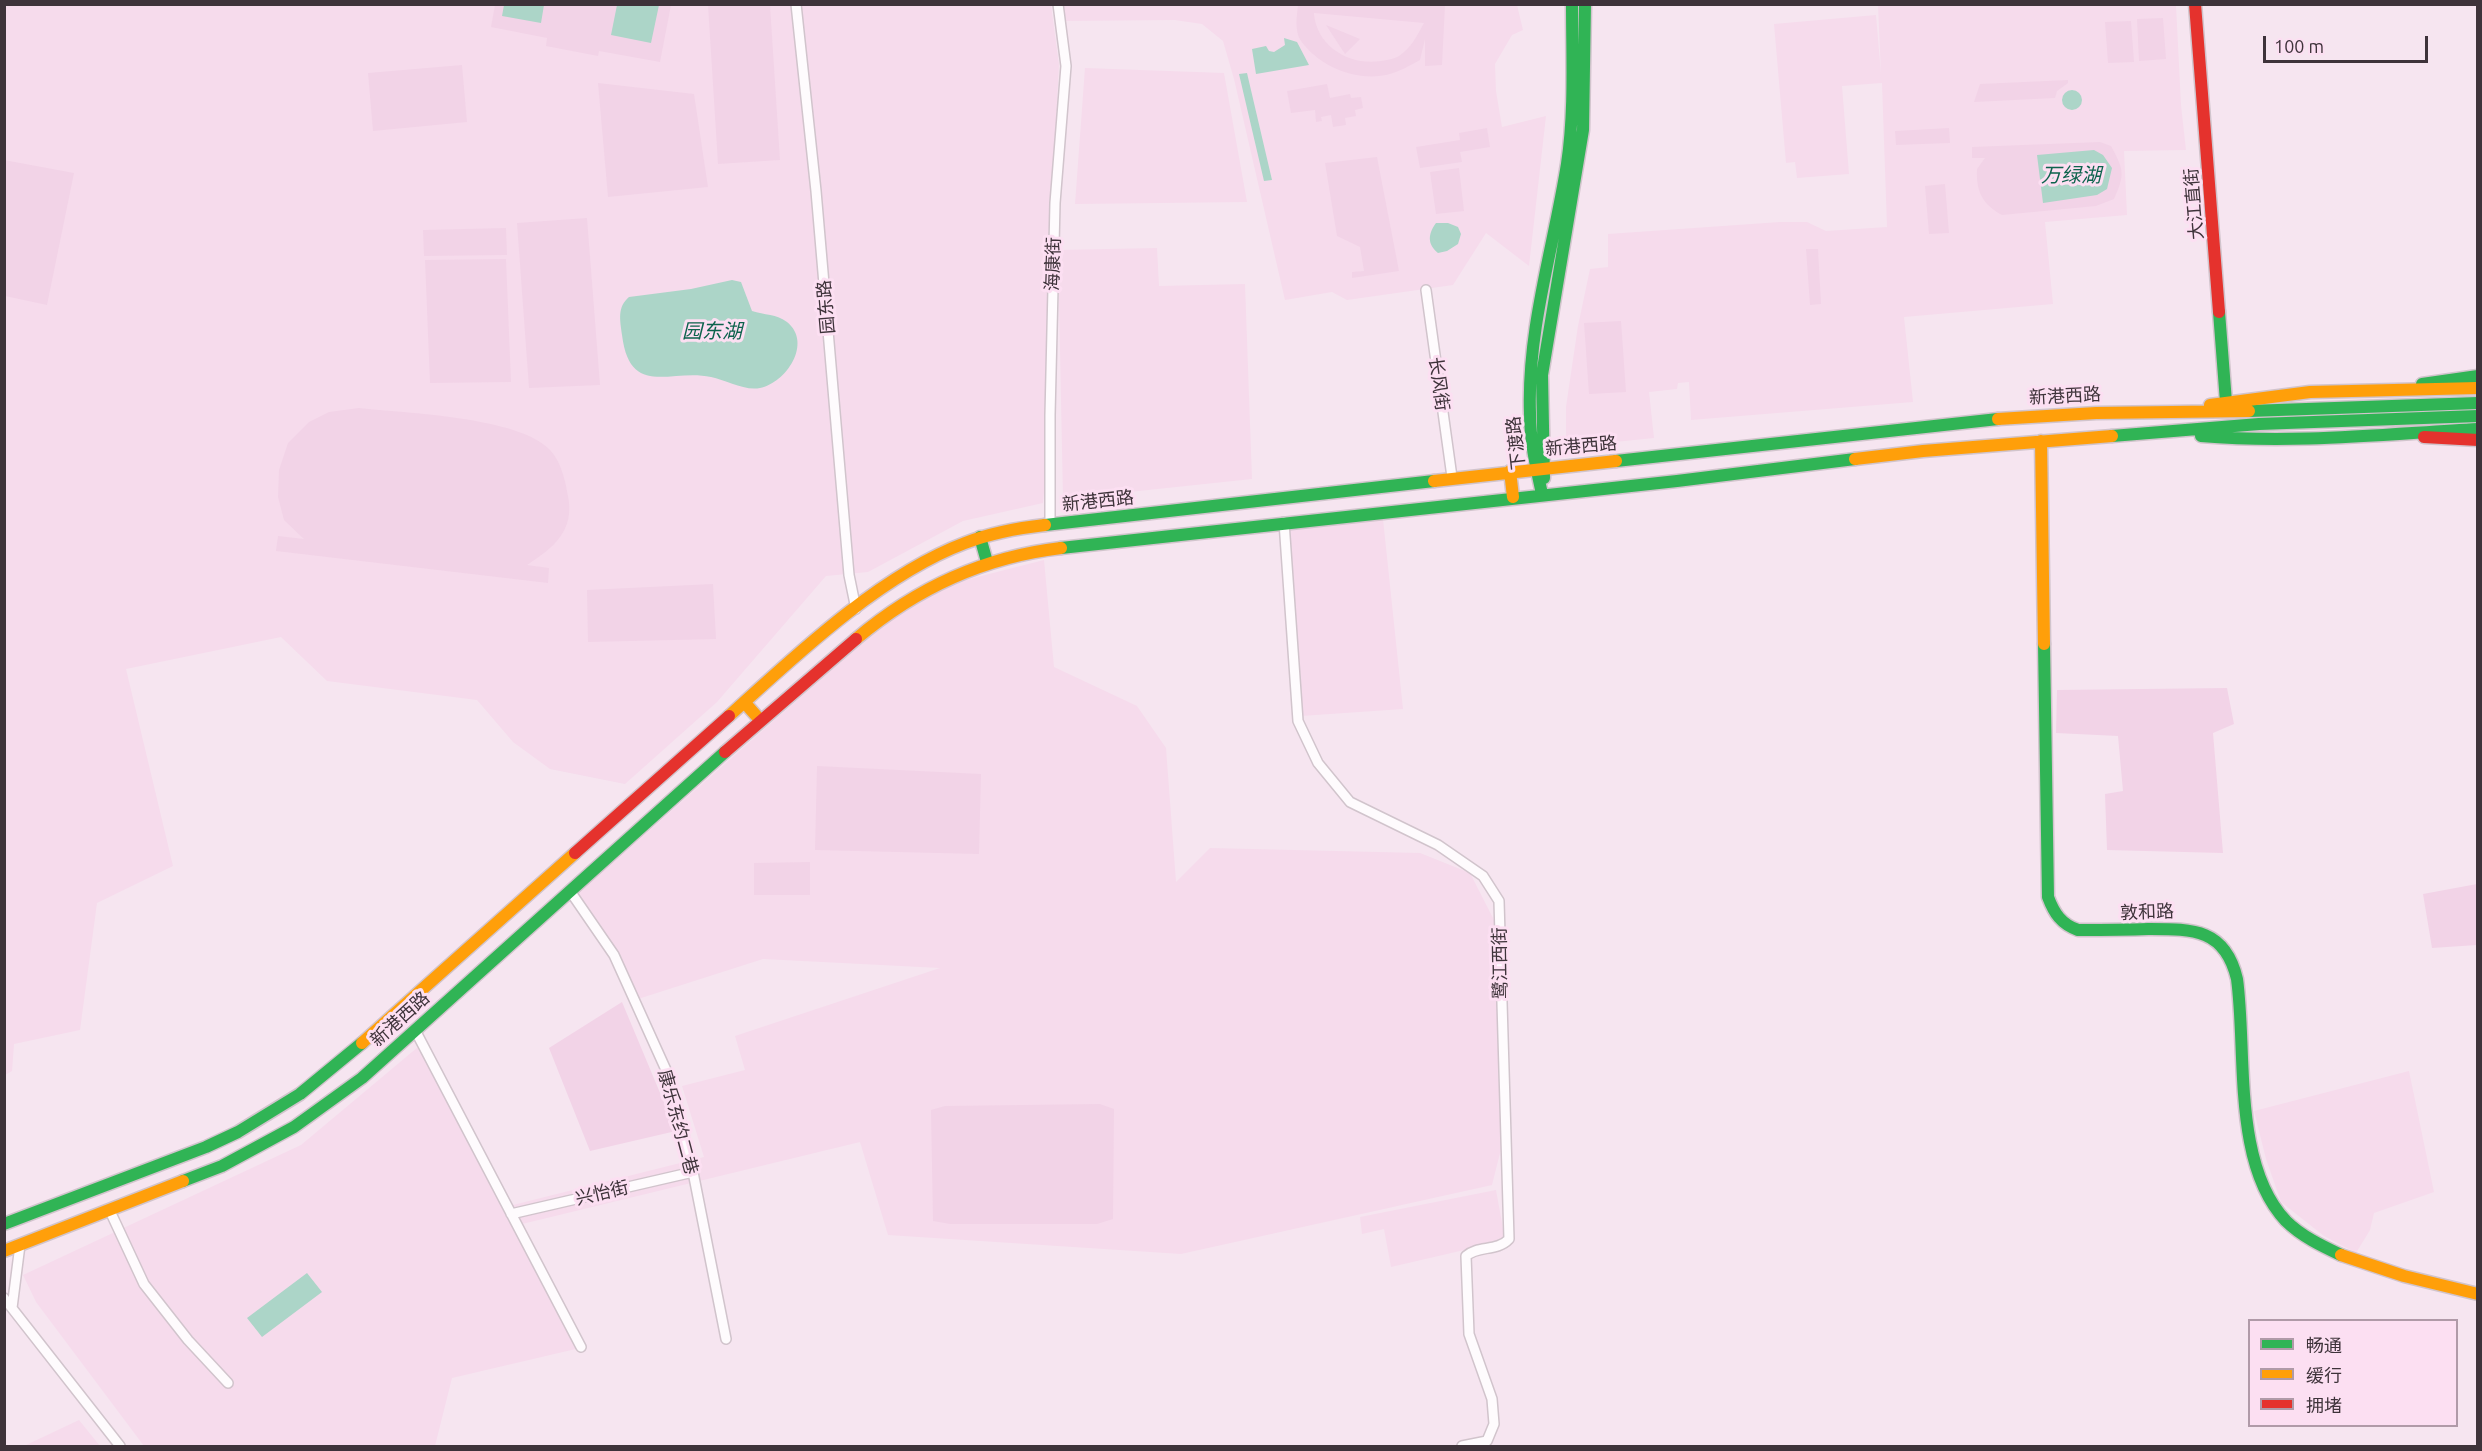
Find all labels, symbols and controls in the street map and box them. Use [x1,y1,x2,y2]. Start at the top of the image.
scale bar [2266,24,2431,62]
text: 100 m [2274,36,2324,56]
water label: 万绿湖 [2041,163,2101,187]
street label: 大江直街 [2180,167,2208,241]
street label: 海康街 [1041,237,1065,291]
street label: 园东路 [813,279,839,335]
water label: 园东湖 [682,319,742,343]
street label: 长风街 [1425,356,1453,412]
street label: 新港西路 [2028,383,2102,409]
street label: 下渡路 [1502,415,1530,471]
street label: 新港西路 [1544,432,1618,460]
street label: 新港西路 [1061,486,1135,516]
street label: 敦和路 [2120,900,2174,924]
street label: 鹭江西街 [1489,927,1511,999]
street label: 新港西路 [366,987,434,1051]
street label: 康乐东约二巷 [654,1067,702,1177]
street label: 兴怡街 [573,1176,631,1210]
legend [2248,1319,2458,1427]
text: 畅通 [2306,1335,2342,1355]
text: 缓行 [2306,1365,2342,1385]
text: 拥堵 [2306,1395,2342,1415]

